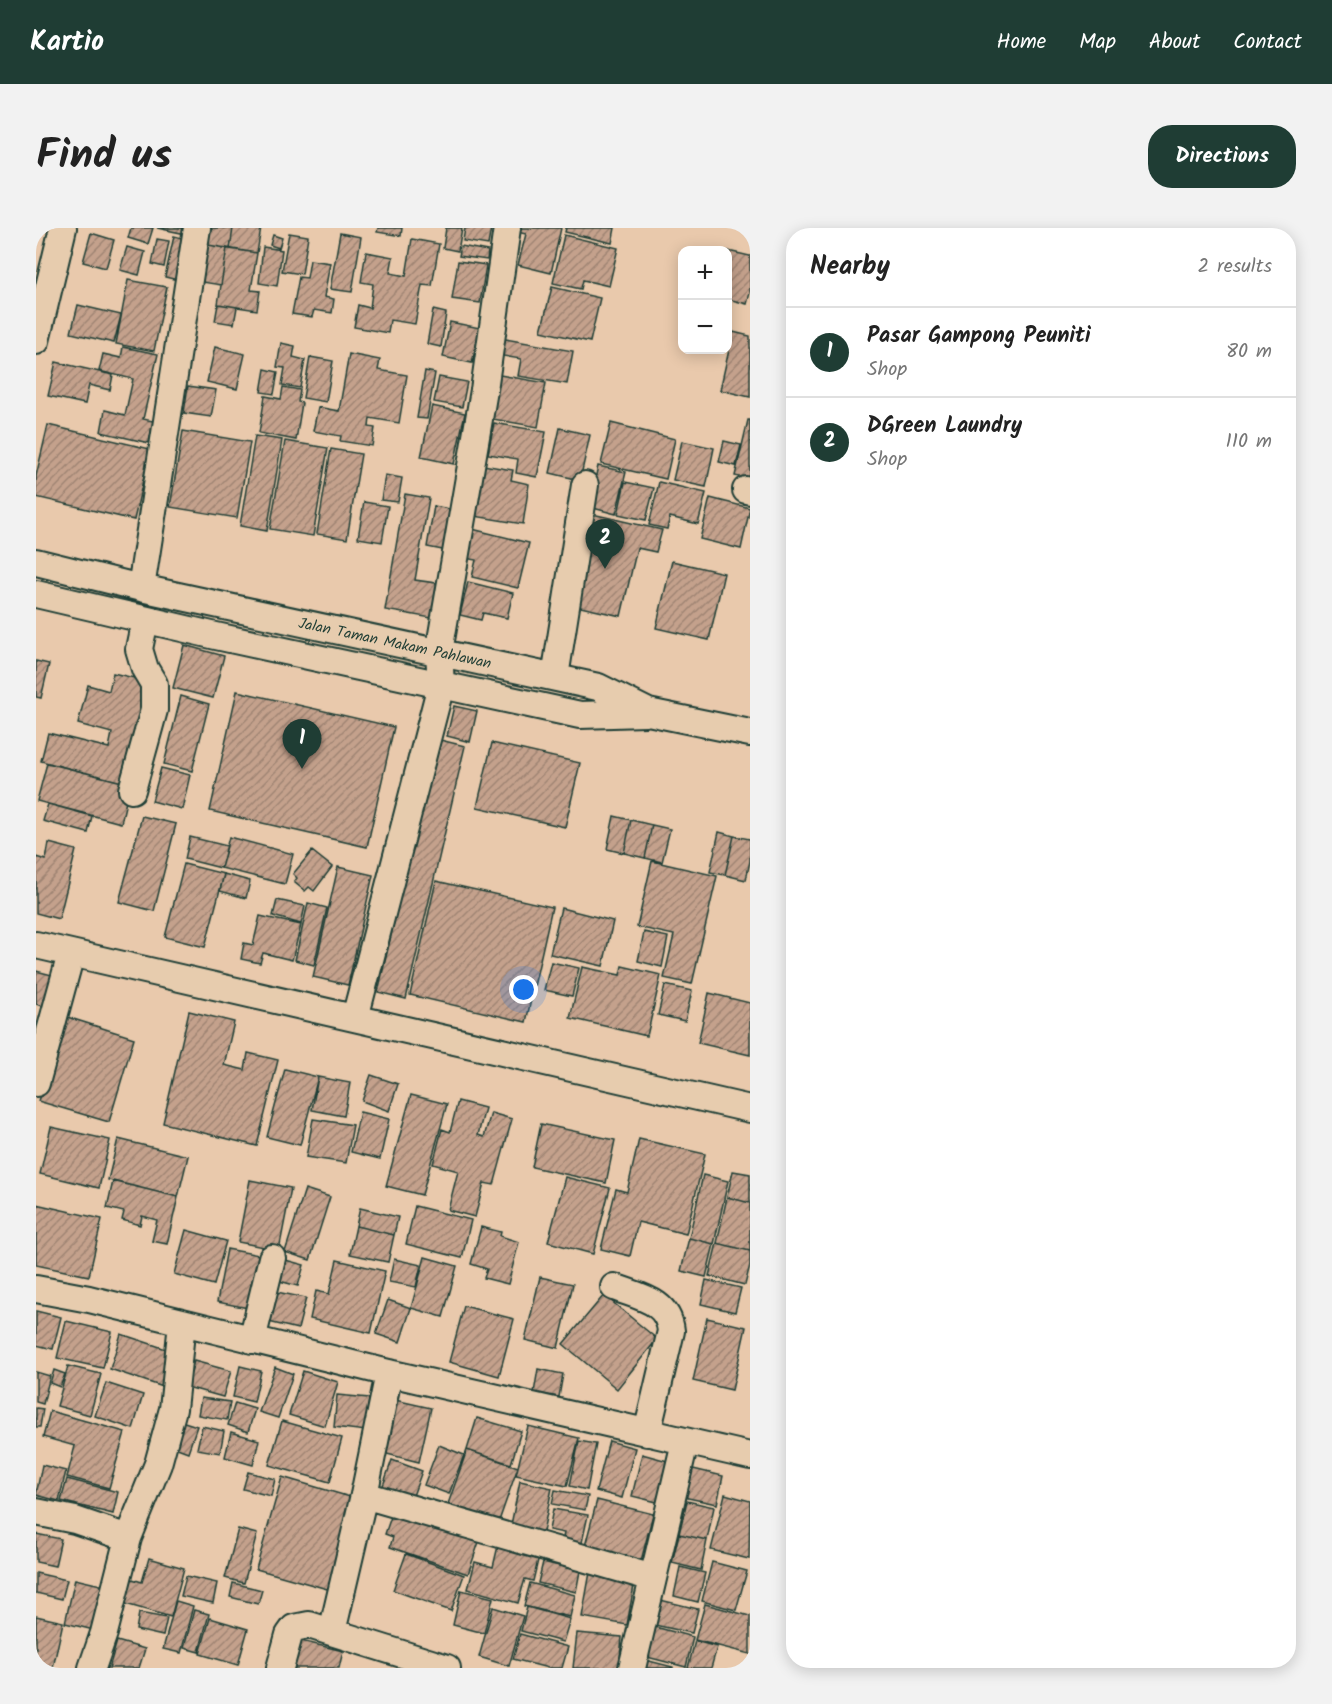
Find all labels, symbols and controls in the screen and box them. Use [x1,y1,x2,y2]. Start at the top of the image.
text: Kartio [30,20,104,65]
text: Home [997,26,1046,59]
text: Map [1079,26,1116,59]
text: About [1149,26,1200,59]
text: Contact [1233,26,1302,59]
text: Find us [36,123,172,190]
button: Directions [1148,125,1296,188]
map controls [678,246,732,354]
button: + [678,246,732,300]
text: Nearby [810,246,890,288]
text: 2 results [1197,251,1272,283]
button: − [678,300,732,354]
text: Pasar Gampong Peuniti [867,319,1091,354]
text: 1 [826,336,833,368]
text: 80 m [1226,336,1272,368]
text: Shop [867,354,907,386]
text: DGreen Laundry [867,409,1022,444]
text: 2 [824,426,835,458]
text: 110 m [1226,426,1272,458]
text: Shop [867,444,907,476]
pin: 2 [586,520,624,569]
street label: Jalan Taman Makam Pahlawan [296,612,494,676]
pin: 1 [282,720,322,769]
your location [509,975,538,1004]

